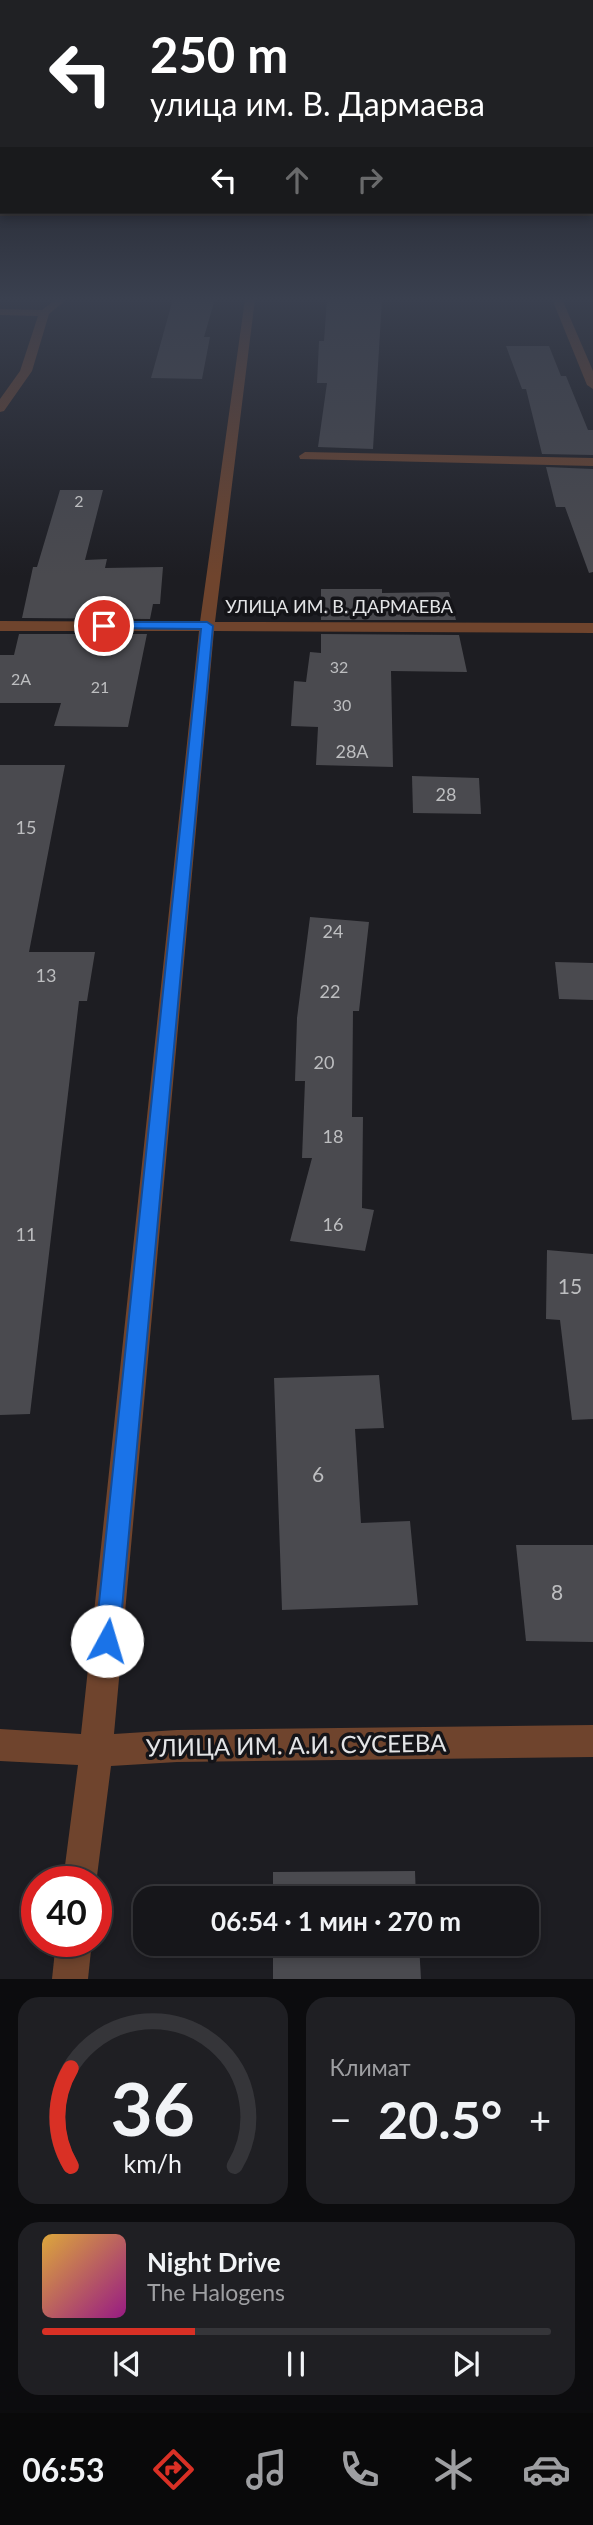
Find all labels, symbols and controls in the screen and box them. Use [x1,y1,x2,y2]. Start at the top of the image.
text: 250 m [150,25,288,83]
icon: left [35,28,126,119]
text: улица им. В. Дармаева [150,84,485,123]
icon: left [205,161,243,199]
icon: ahead [278,161,316,199]
icon: right [351,161,389,199]
house number: 2 [74,491,84,510]
street label: УЛИЦА ИМ. В. ДАРМАЕВА [225,595,454,617]
pin [74,596,134,656]
icon: arrive [85,607,123,645]
house number: 32 [330,657,348,676]
house number: 2А [11,669,31,688]
house number: 21 [91,677,109,696]
house number: 30 [333,695,351,714]
house number: 28А [335,740,369,762]
house number: 28 [436,783,456,805]
house number: 15 [16,816,36,838]
house number: 24 [323,920,343,942]
house number: 13 [36,964,56,986]
house number: 22 [320,980,340,1002]
house number: 20 [314,1051,334,1073]
house number: 18 [323,1125,343,1147]
house number: 16 [323,1213,343,1235]
house number: 11 [16,1223,36,1245]
house number: 15 [558,1273,582,1298]
house number: 6 [312,1461,324,1486]
house number: 8 [551,1579,563,1604]
position arrow [70,1604,144,1678]
street label: УЛИЦА ИМ. А.И. СУСЕЕВА [145,1727,447,1762]
speed limit sign: 40 [21,1866,112,1957]
text: 06:54 · 1 мин · 270 m [211,1905,461,1937]
text: Климат [330,2053,411,2081]
text: 36 [111,2065,195,2153]
text: 20.5° [378,2088,502,2150]
text: − [330,2096,352,2142]
text: + [529,2096,551,2142]
text: km/h [123,2148,182,2178]
text: Night Drive [147,2246,281,2278]
text: The Halogens [147,2278,285,2306]
icon: previous [108,2345,146,2383]
icon: pause [277,2345,315,2383]
icon: next [447,2345,485,2383]
icon: directions [149,2445,198,2494]
icon: music [242,2445,291,2494]
icon: phone [335,2445,384,2494]
icon: climate [429,2445,478,2494]
icon: car [522,2445,571,2494]
text: 06:53 [22,2450,105,2489]

